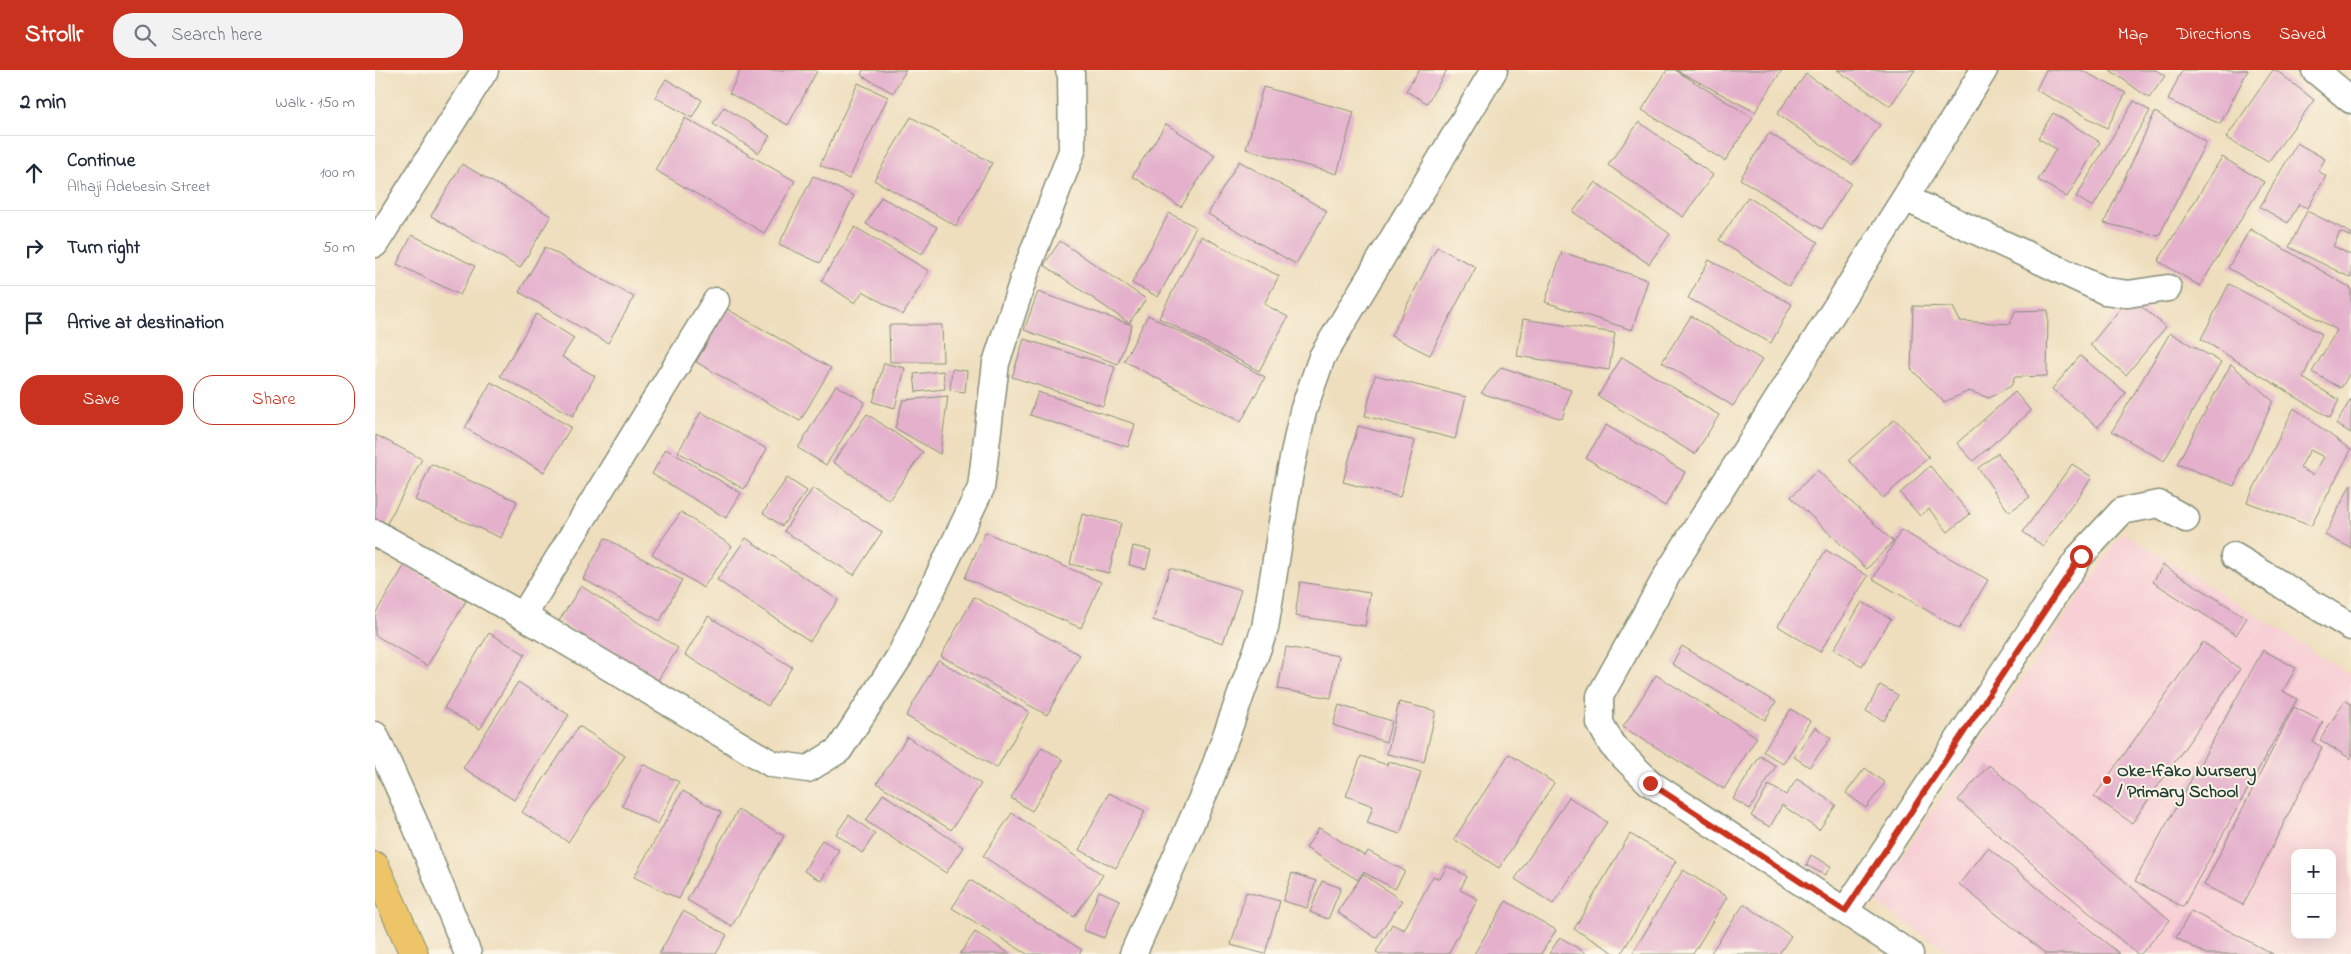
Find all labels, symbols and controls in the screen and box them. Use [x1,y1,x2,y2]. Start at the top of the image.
search box [113,13,463,58]
text: Strollr [25,18,83,53]
icon: search [131,21,159,49]
text: Search here [171,22,262,49]
text: Map [2118,22,2148,48]
text: Directions [2176,22,2251,48]
text: Saved [2279,22,2326,48]
text: 2 min [20,88,66,118]
text: Walk · 150 m [275,91,355,115]
text: Continue [67,148,135,175]
icon: ahead [20,159,48,187]
text: 100 m [320,161,355,185]
text: Alhaji Adebesin Street [67,175,211,199]
icon: right [20,234,48,262]
text: Turn right [67,235,140,262]
text: 50 m [323,236,355,260]
icon: arrive [20,309,48,337]
text: Arrive at destination [67,310,224,337]
button: Save [20,375,183,425]
button: Share [193,375,355,425]
route start [2070,545,2093,568]
place label: Oke-Ifako Nursery / Primary School [2116,759,2256,807]
route end [1639,772,1662,795]
marker: Oke-Ifako Nursery / Primary School [2101,774,2113,786]
map controls [2291,849,2336,939]
button: + [2291,849,2336,894]
button: − [2291,894,2336,939]

